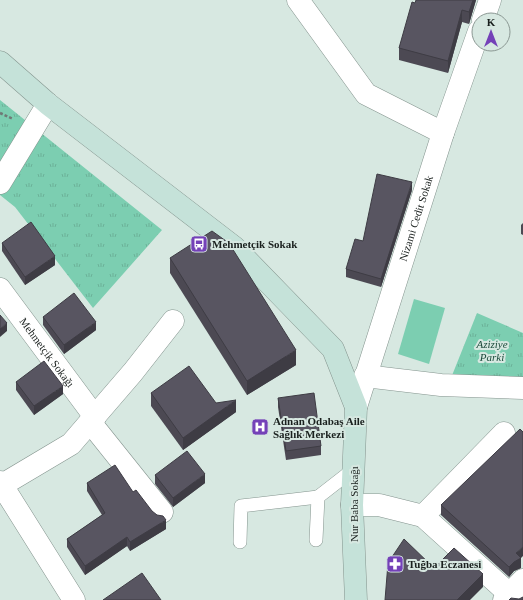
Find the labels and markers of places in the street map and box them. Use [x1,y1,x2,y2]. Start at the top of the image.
bus stop icon: Mehmetçik Sokak [189,234,209,254]
place label: Mehmetçik Sokak [212,238,298,250]
place label: Adnan Odabaş Aile Sağlık Merkezi [273,415,365,440]
hospital icon: Adnan Odabaş Aile Sağlık Merkezi [250,417,270,437]
pharmacy icon: Tuğba Eczanesi [385,554,405,574]
place label: Tuğba Eczanesi [408,558,481,570]

